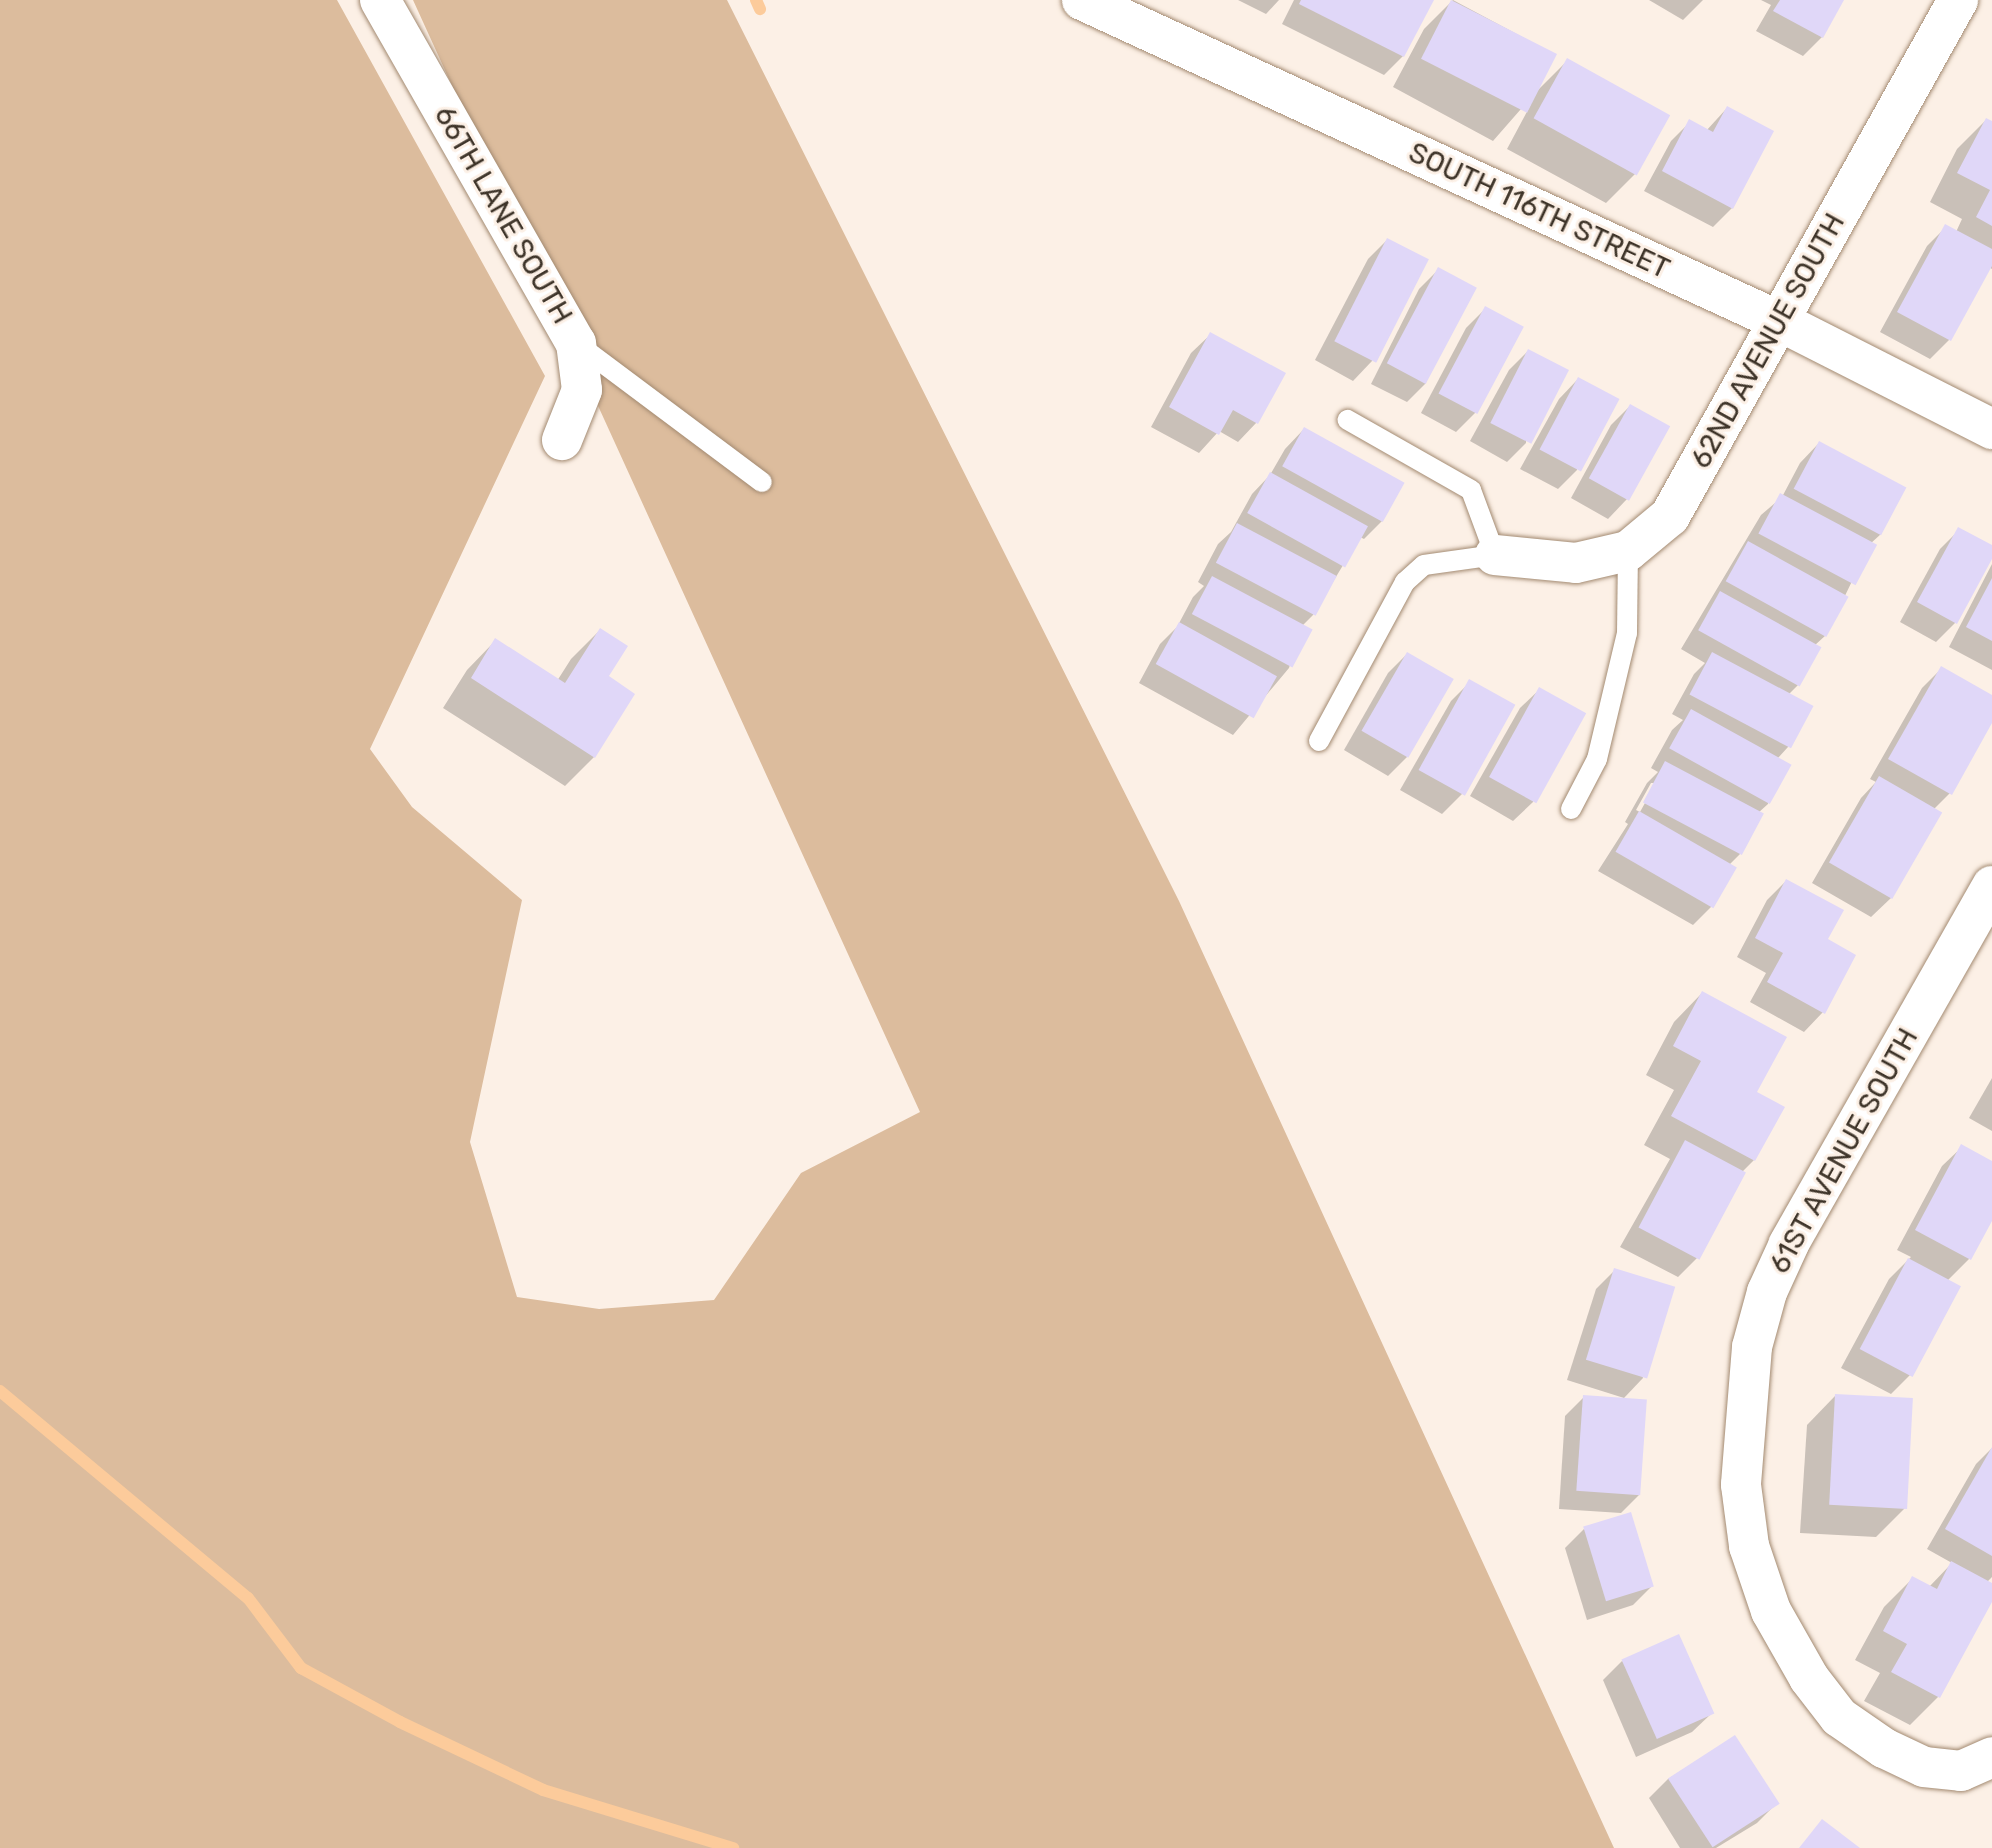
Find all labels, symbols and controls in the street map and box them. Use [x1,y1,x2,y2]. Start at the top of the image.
street label: 66TH LANE SOUTH [427,100,579,330]
street label: SOUTH 116TH STREET [1403,136,1675,286]
street label: 62ND AVENUE SOUTH [1684,207,1852,475]
street label: 61ST AVENUE SOUTH [1762,1022,1926,1280]

